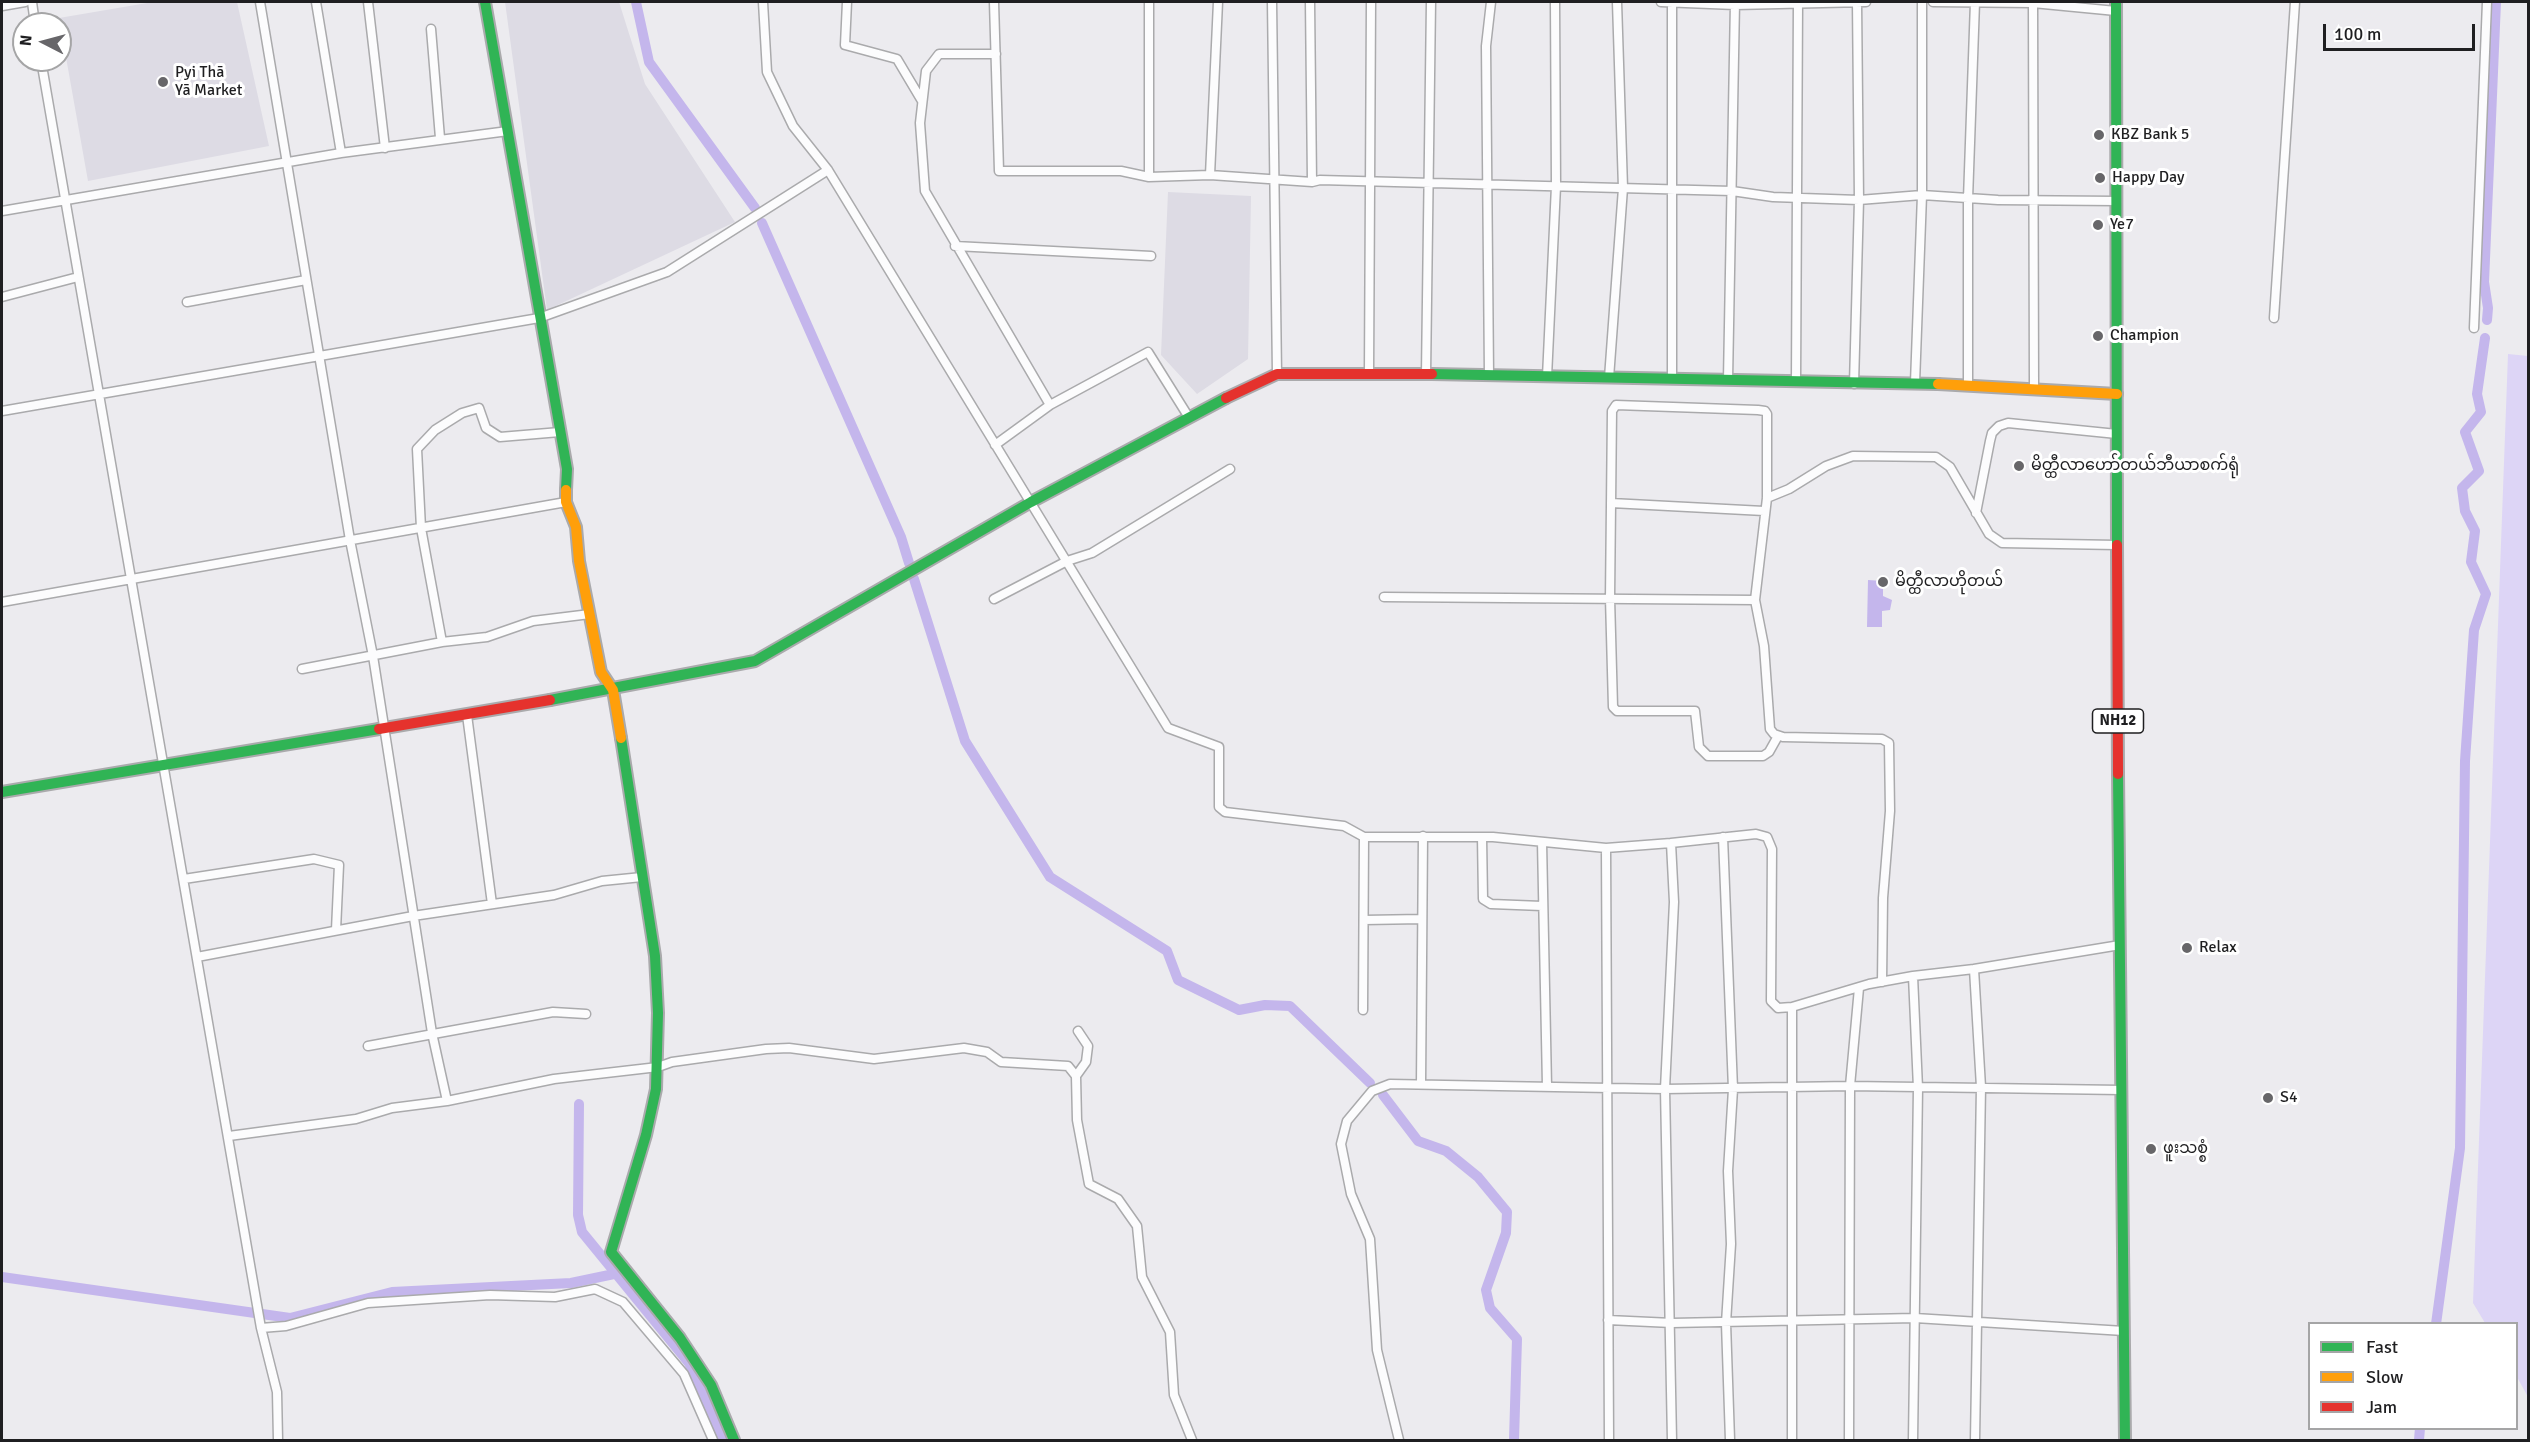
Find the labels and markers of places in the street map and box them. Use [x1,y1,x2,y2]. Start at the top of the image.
place label: Pyi Thā Yā Market [175,63,242,101]
marker: Pyi Thā Yā Market [156,75,170,89]
place label: KBZ Bank 5 [2111,125,2189,145]
marker: KBZ Bank 5 [2092,128,2106,142]
place label: Happy Day [2112,168,2184,188]
marker: Happy Day [2093,171,2107,185]
place label: Ye7 [2110,215,2134,235]
marker: Ye7 [2091,218,2105,232]
place label: Champion [2110,326,2179,346]
marker: Champion [2091,329,2105,343]
place label: မိတ္ထီလာဟော်တယ်ဘီယာစက်ရုံ [2031,456,2239,476]
marker: မိတ္ထီလာဟော်တယ်ဘီယာစက်ရုံ [2012,459,2026,473]
place label: မိတ္ထီလာဟိုတယ် [1895,572,2003,592]
marker: မိတ္ထီလာဟိုတယ် [1876,575,1890,589]
place label: Relax [2199,938,2237,958]
marker: Relax [2180,941,2194,955]
place label: S4 [2280,1088,2298,1108]
marker: S4 [2261,1091,2275,1105]
place label: ဖူးသစ္စံ [2163,1139,2208,1159]
marker: ဖူးသစ္စံ [2144,1142,2158,1156]

